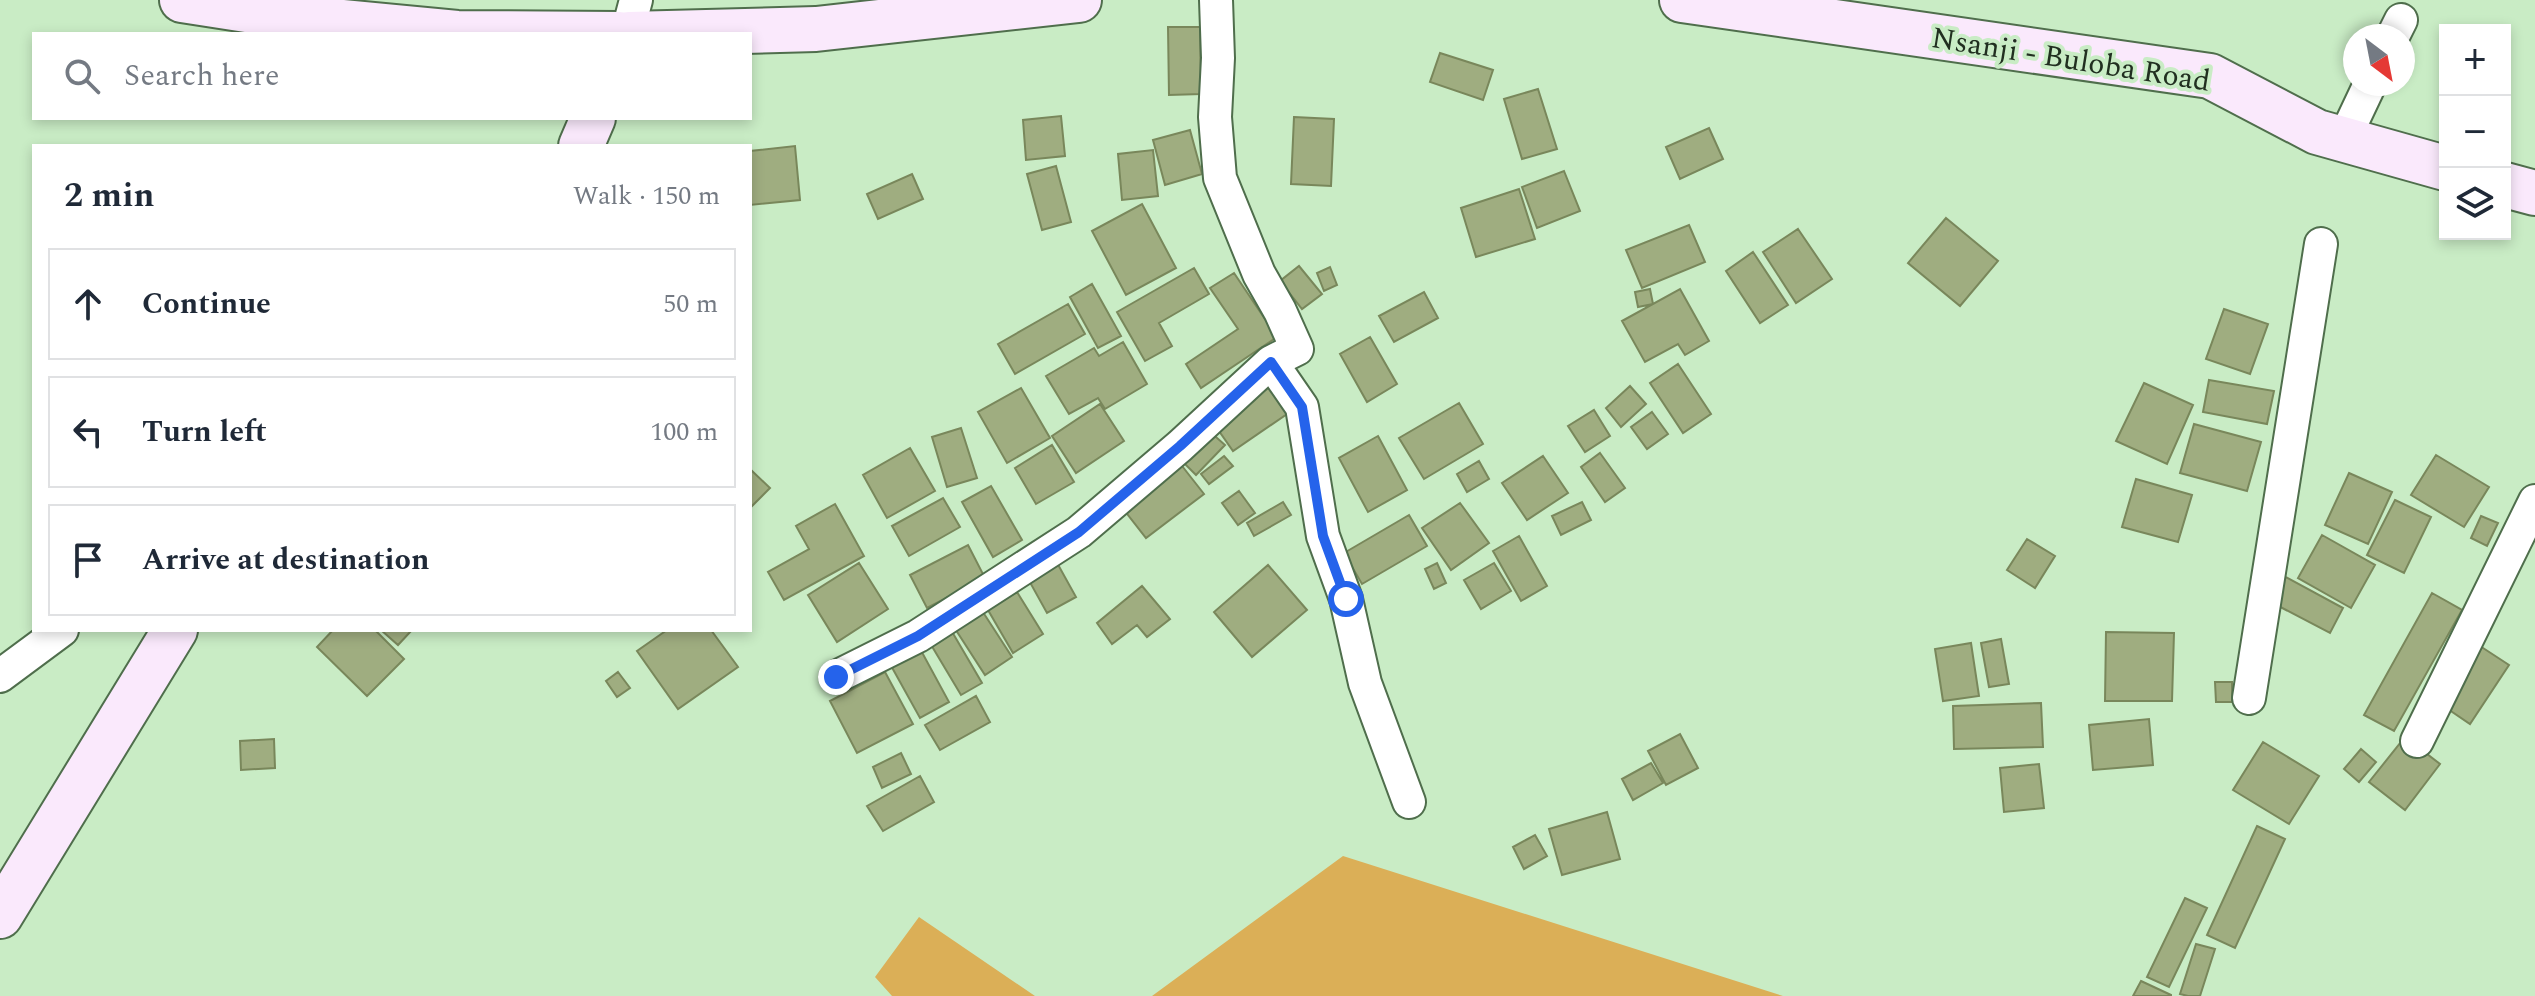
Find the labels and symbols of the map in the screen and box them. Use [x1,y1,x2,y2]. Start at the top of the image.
street label: Nsanji - Buloba Road [1928,15,2214,105]
north arrow [2343,24,2415,96]
route start [1328,581,1364,617]
route end [818,659,854,695]

